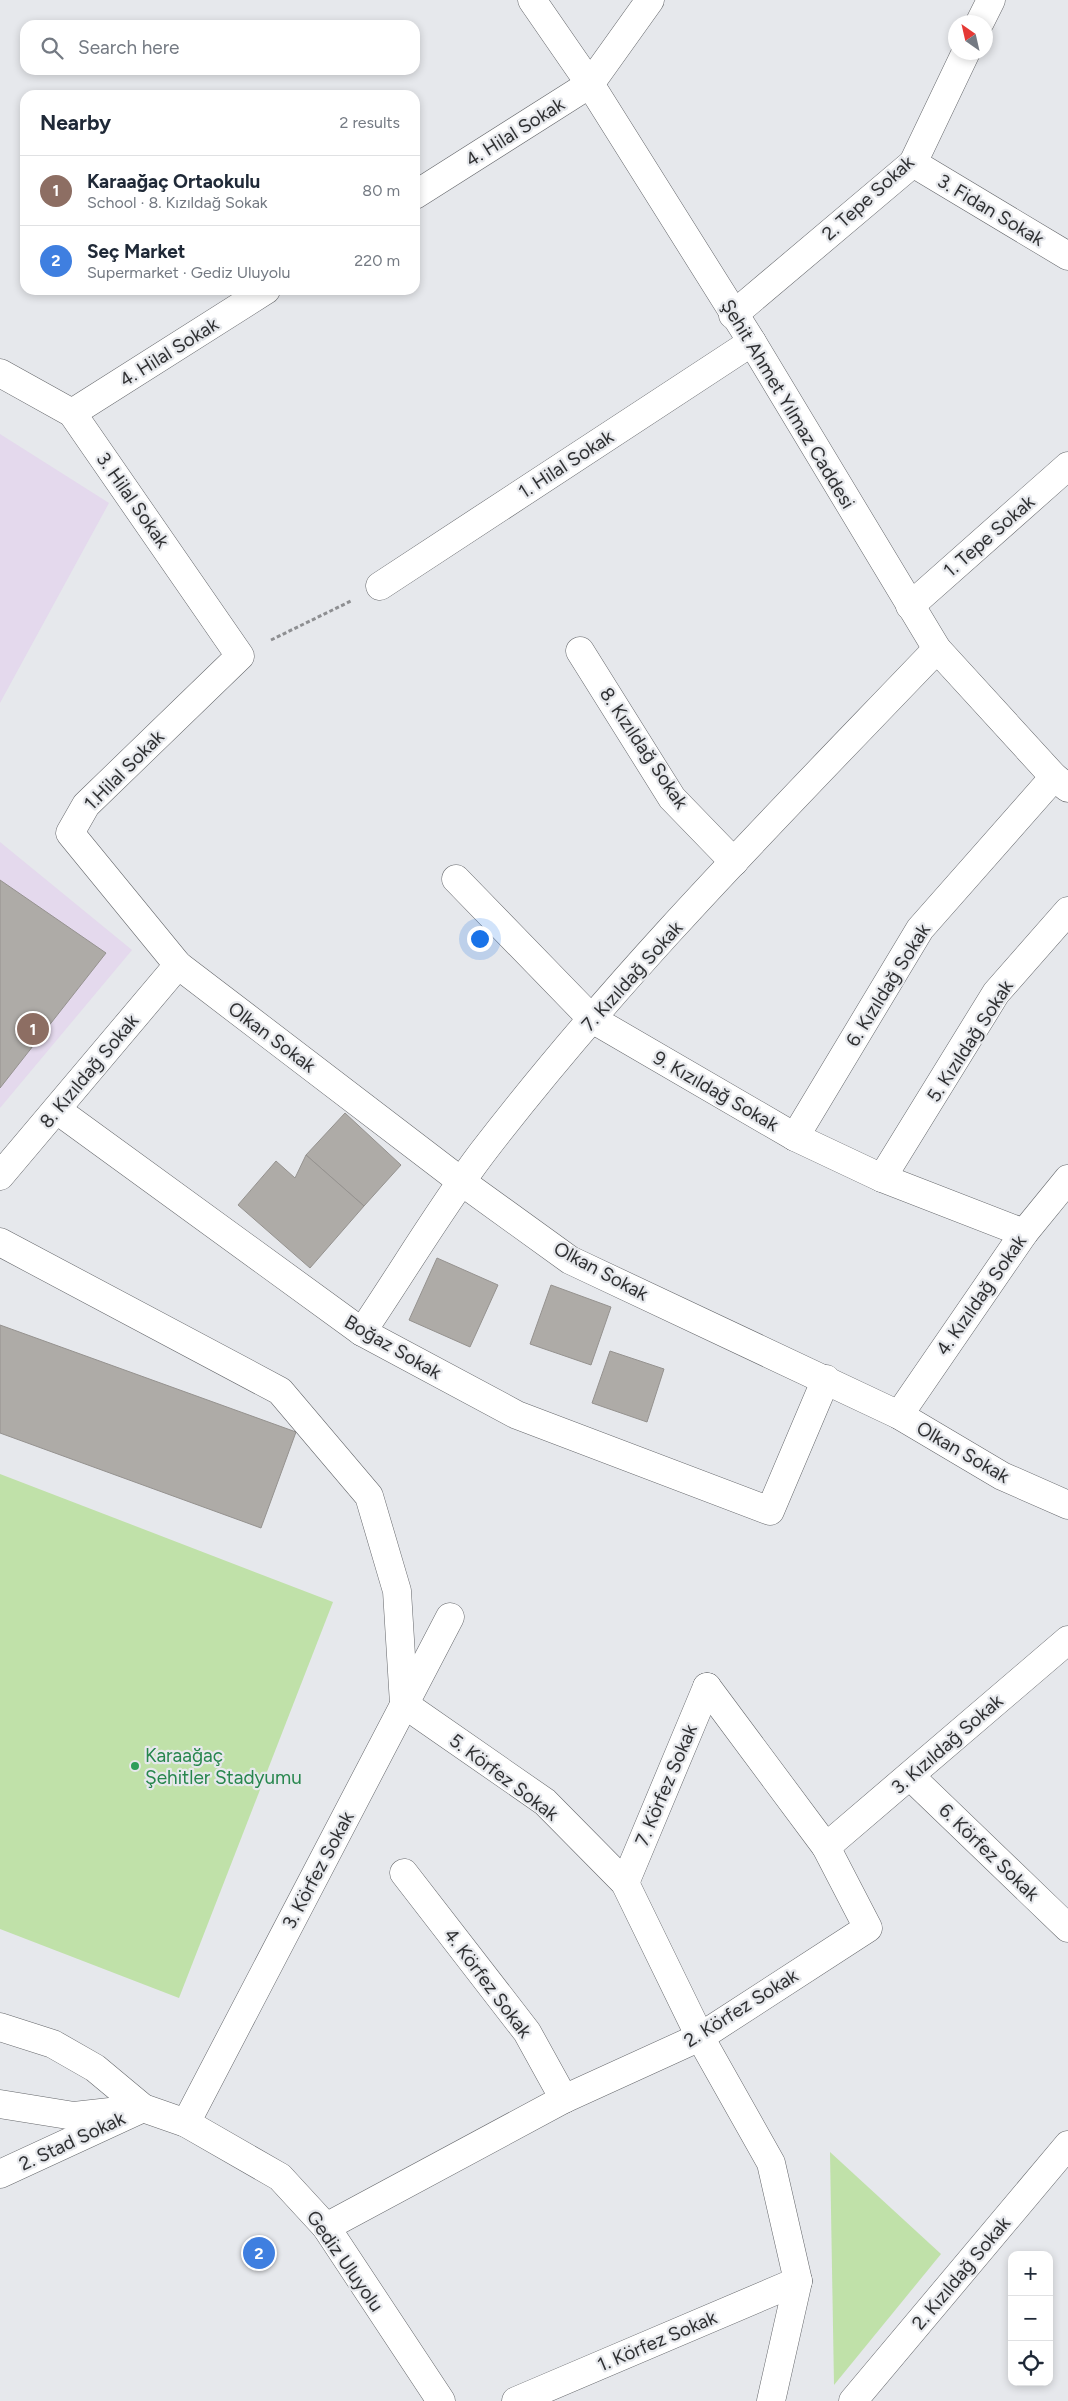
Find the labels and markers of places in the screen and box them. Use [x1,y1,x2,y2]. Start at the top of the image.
pin: 1 [17,1010,49,1048]
place label: Karaağaç Şehitler Stadyumu [145,1744,302,1789]
marker: Karaağaç Şehitler Stadyumu [129,1760,141,1772]
pin: 2 [243,2234,275,2272]

